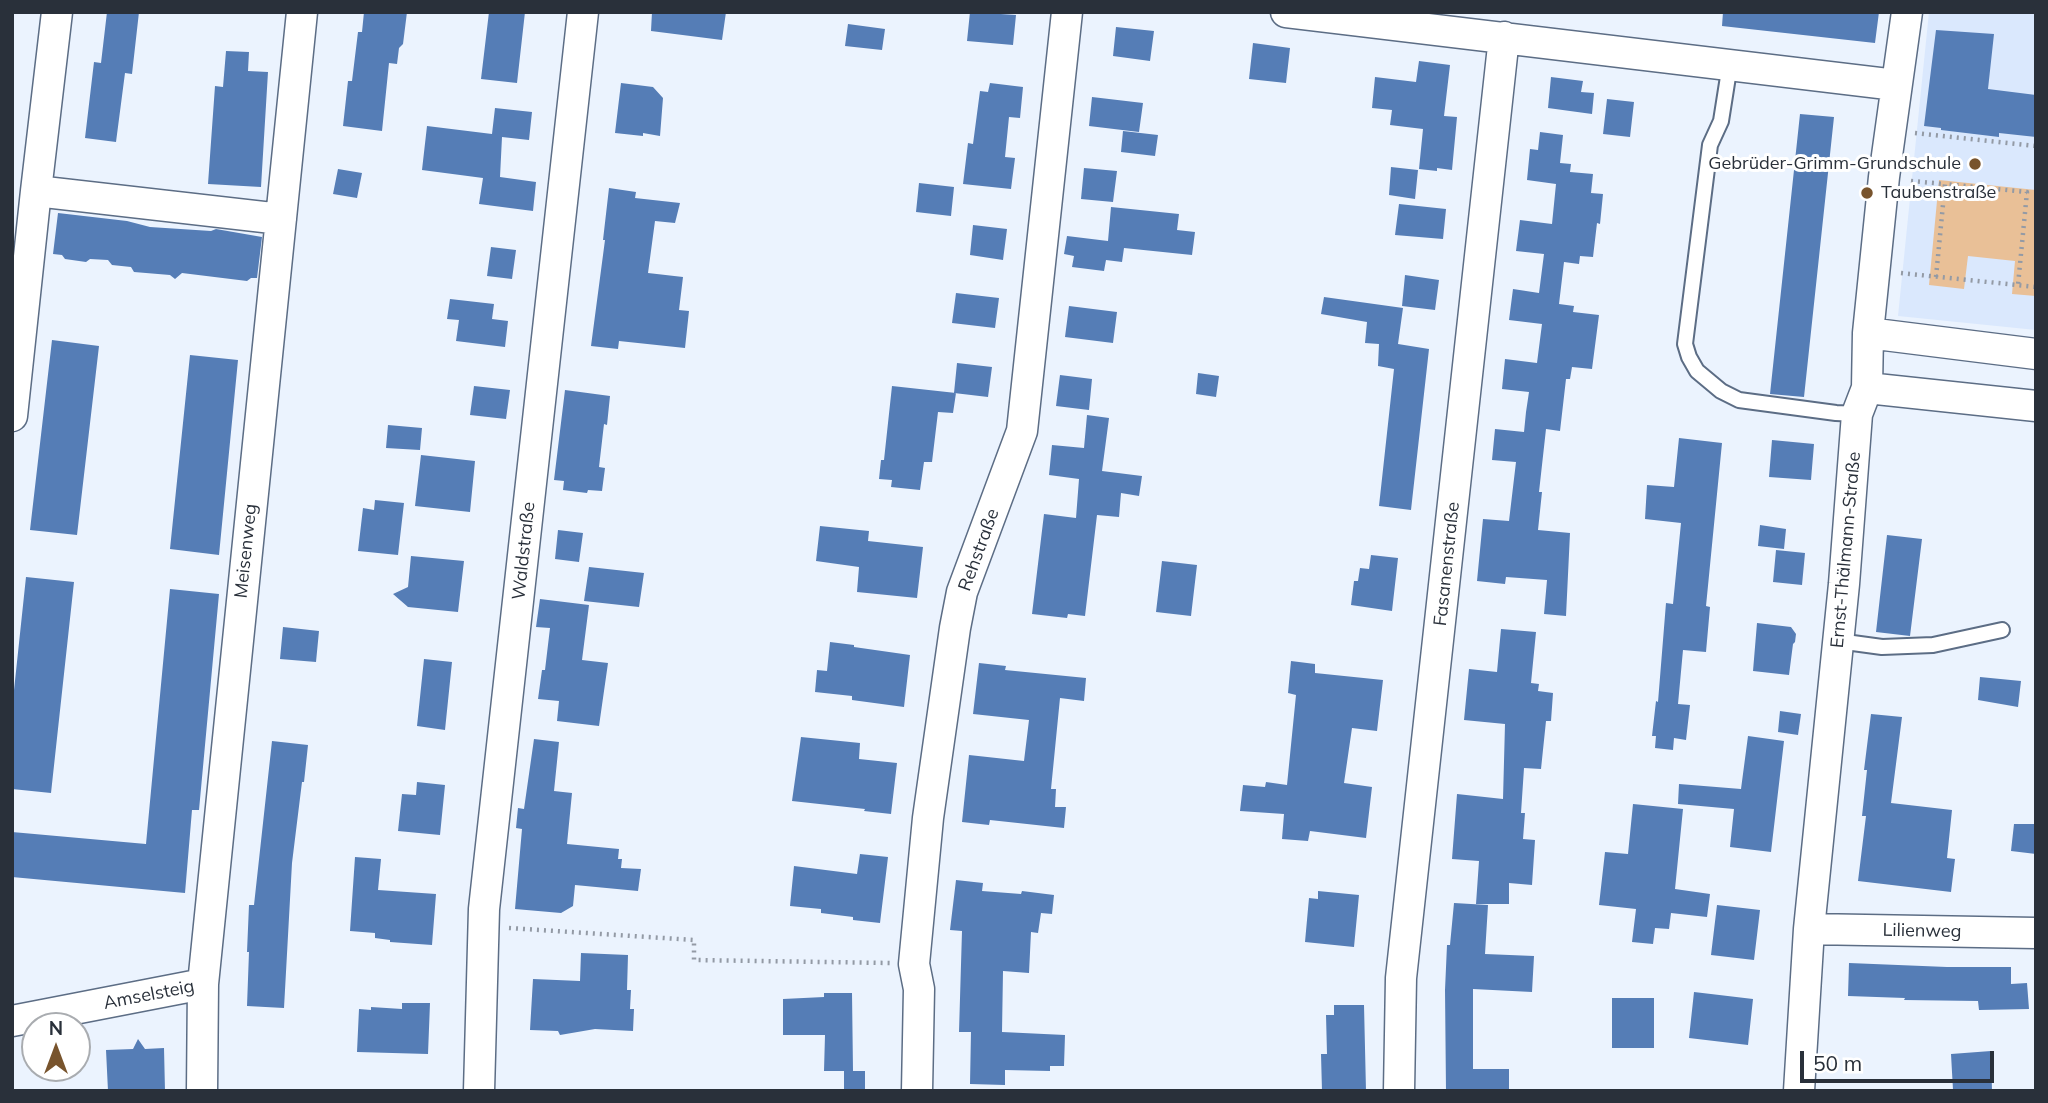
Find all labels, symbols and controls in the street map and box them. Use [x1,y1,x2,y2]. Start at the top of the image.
place label: Gebrüder-Grimm-Grundschule [1708,153,1961,175]
marker: Gebrüder-Grimm-Grundschule [1967,156,1983,172]
place label: Taubenstraße [1881,182,1996,204]
marker: Taubenstraße [1859,185,1875,201]
street label: Ernst-Thälmann-Straße [1827,451,1865,649]
street label: Waldstraße [508,501,540,601]
street label: Fasanenstraße [1430,501,1464,627]
street label: Meisenweg [230,503,262,599]
street label: Rehstraße [954,506,1004,594]
street label: Lilienweg [1882,920,1962,942]
street label: Amselsteig [102,976,196,1014]
north arrow [21,1012,91,1082]
text: N [49,1016,63,1040]
scale bar [1803,1036,1997,1080]
text: 50 m [1813,1050,1862,1076]

